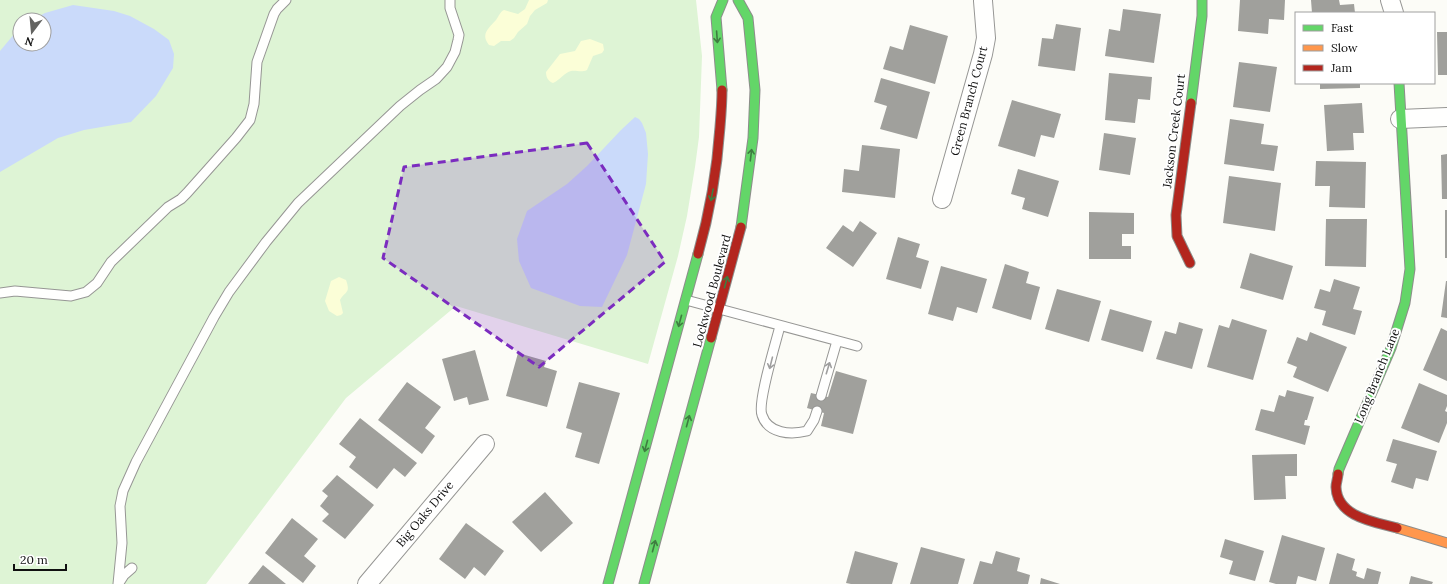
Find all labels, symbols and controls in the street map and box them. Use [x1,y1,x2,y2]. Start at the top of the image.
north arrow [12,12,52,52]
legend [1295,12,1435,84]
text: Fast [1331,20,1354,35]
one-way arrow [714,30,721,43]
text: N [23,34,35,50]
text: Slow [1331,40,1358,55]
street label: Green Branch Court [947,44,990,157]
text: Jam [1330,60,1352,75]
street label: Jackson Creek Court [1159,73,1188,190]
one-way arrow [747,149,755,162]
one-way arrow [708,188,716,201]
street label: Lockwood Boulevard [689,233,734,349]
one-way arrow [723,276,731,289]
one-way arrow [676,314,683,327]
street label: Long Branch Lane [1351,326,1403,425]
one-way arrow [766,357,774,370]
one-way arrow [825,362,833,374]
one-way arrow [685,415,692,428]
one-way arrow [642,439,649,452]
street label: Big Oaks Drive [393,477,457,550]
one-way arrow [651,540,658,553]
scale bar [14,546,66,572]
text: 20 m [20,552,48,567]

